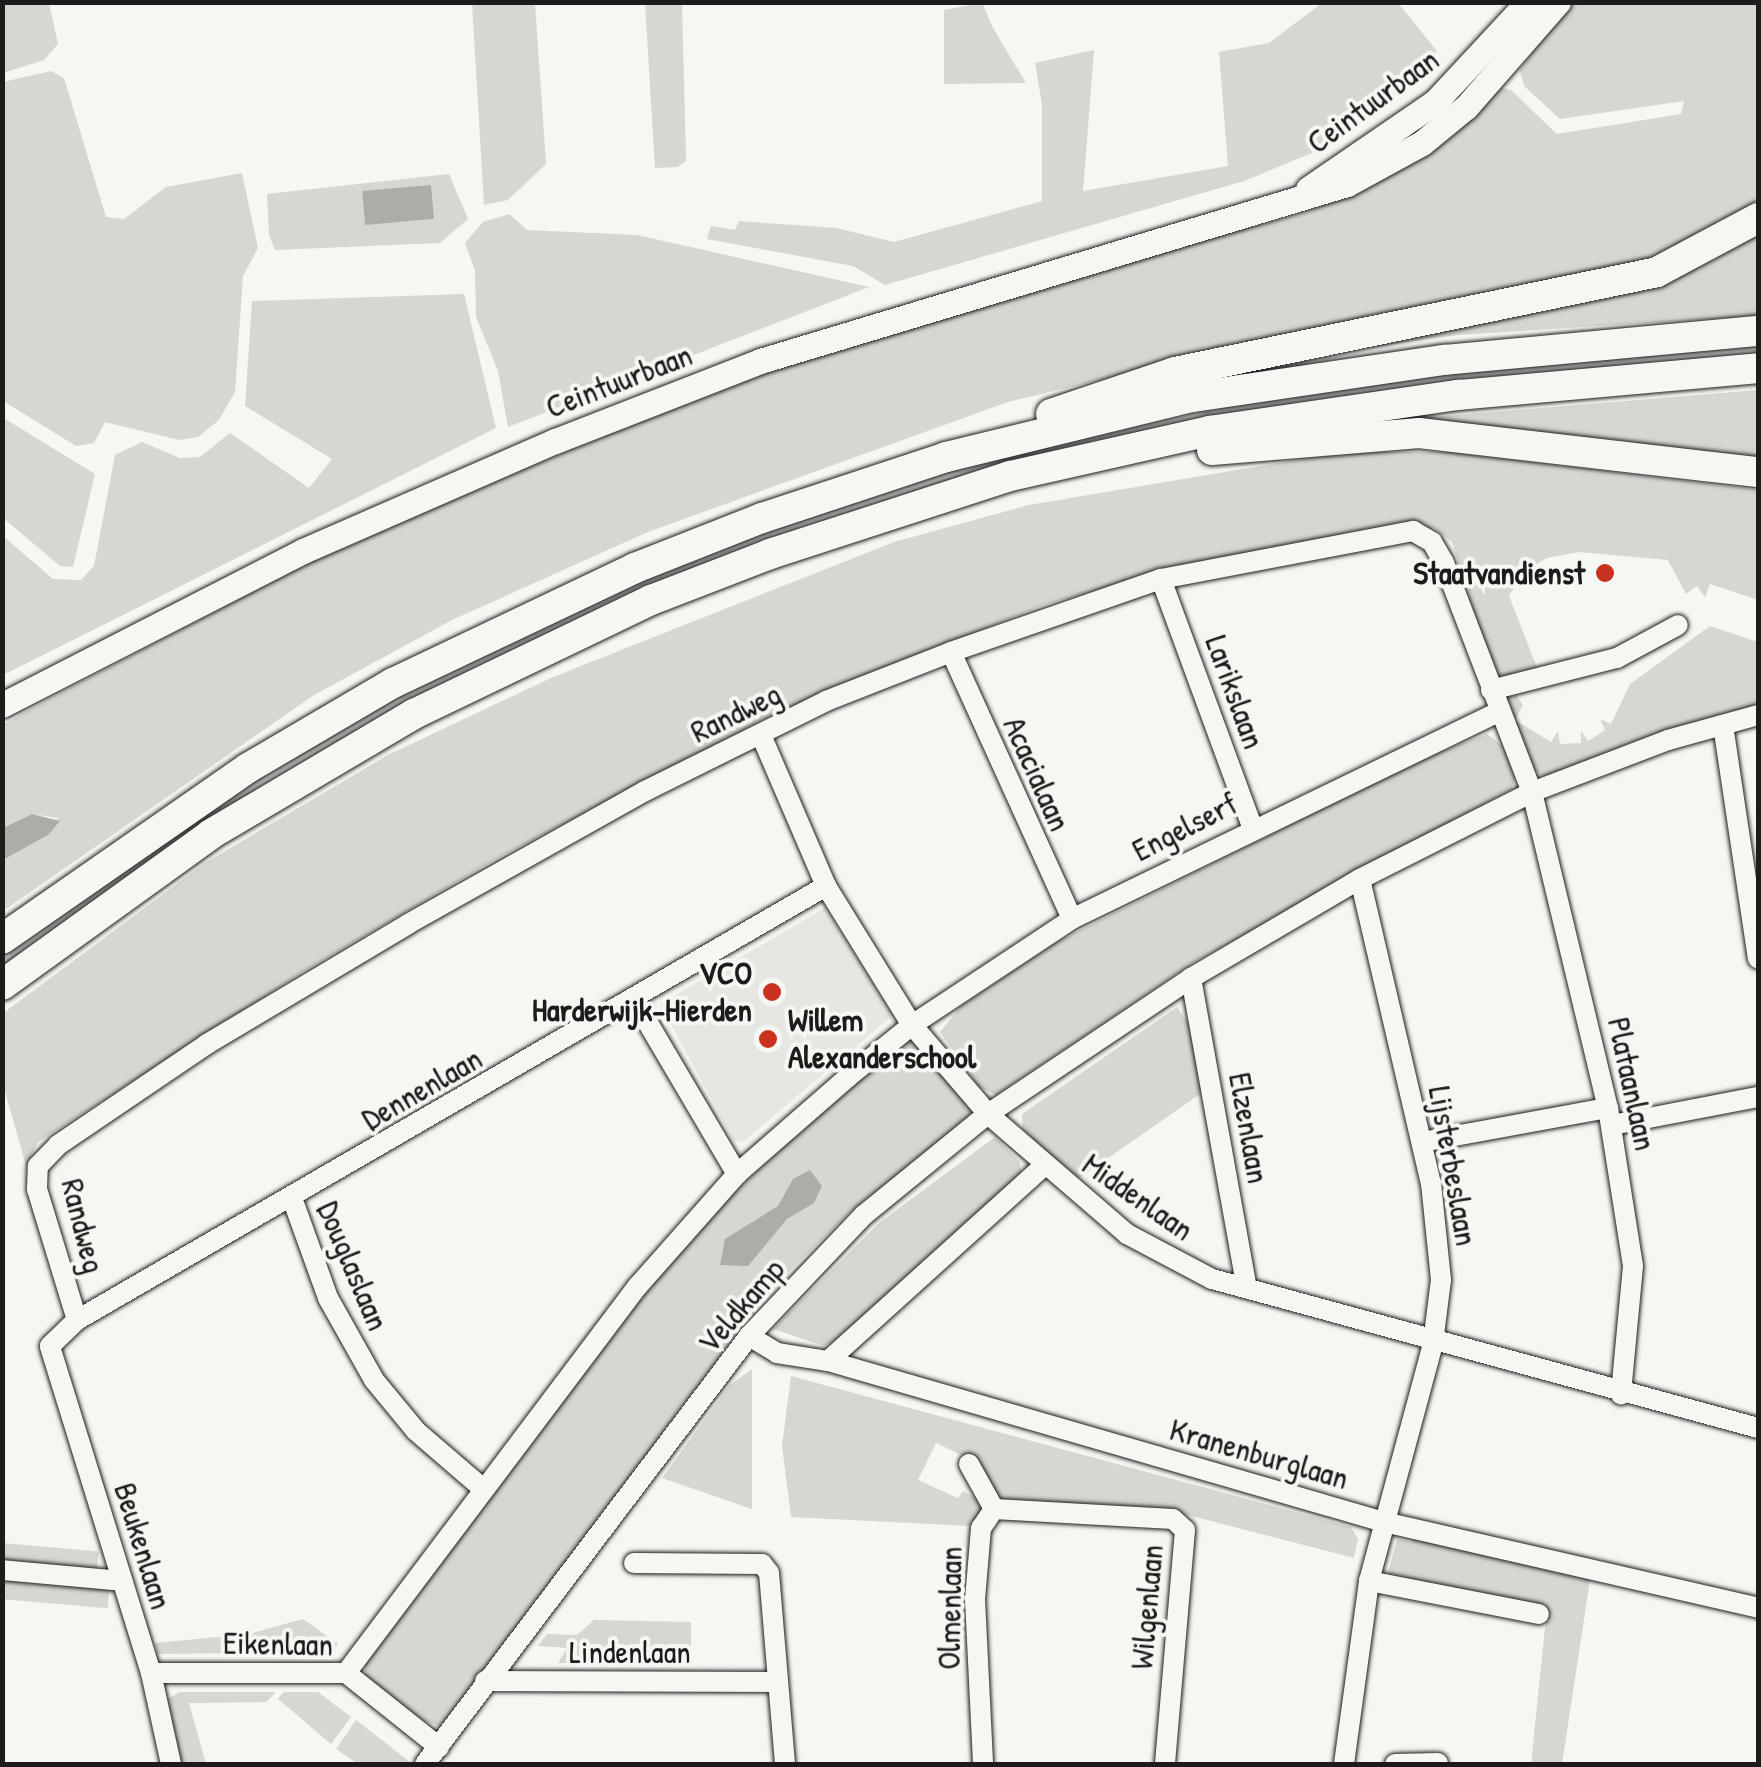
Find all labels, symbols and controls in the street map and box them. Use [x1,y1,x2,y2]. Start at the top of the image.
street label: Ceintuurbaan [1300,40,1446,162]
street label: Ceintuurbaan [540,336,698,426]
place label: Staatvandienst [1413,554,1585,592]
marker: Staatvandienst [1594,562,1616,584]
street label: Larikslaan [1197,630,1273,754]
street label: Randweg [685,675,787,751]
street label: Acacialaan [995,711,1079,837]
street label: Engelserf [1126,784,1244,870]
place label: VCO Harderwijk-Hierden [532,955,752,1030]
marker: VCO Harderwijk-Hierden [761,981,783,1003]
place label: Willem Alexanderschool [788,1002,976,1077]
street label: Plataanlaan [1599,1014,1665,1154]
marker: Willem Alexanderschool [757,1028,779,1050]
street label: Dennenlaan [355,1039,489,1139]
street label: Elzenlaan [1220,1070,1278,1186]
street label: Lijsterbeslaan [1420,1083,1486,1249]
street label: Middenlaan [1075,1145,1201,1249]
street label: Randweg [53,1175,113,1277]
street label: Douglaslaan [309,1196,397,1336]
street label: Veldkamp [689,1251,793,1361]
street label: Kranenburglaan [1165,1410,1353,1498]
street label: Beukenlaan [106,1478,180,1614]
street label: Wilgenlaan [1122,1543,1172,1671]
street label: Olmenlaan [930,1546,970,1670]
street label: Eikenlaan [223,1624,333,1664]
street label: Lindenlaan [569,1633,691,1671]

